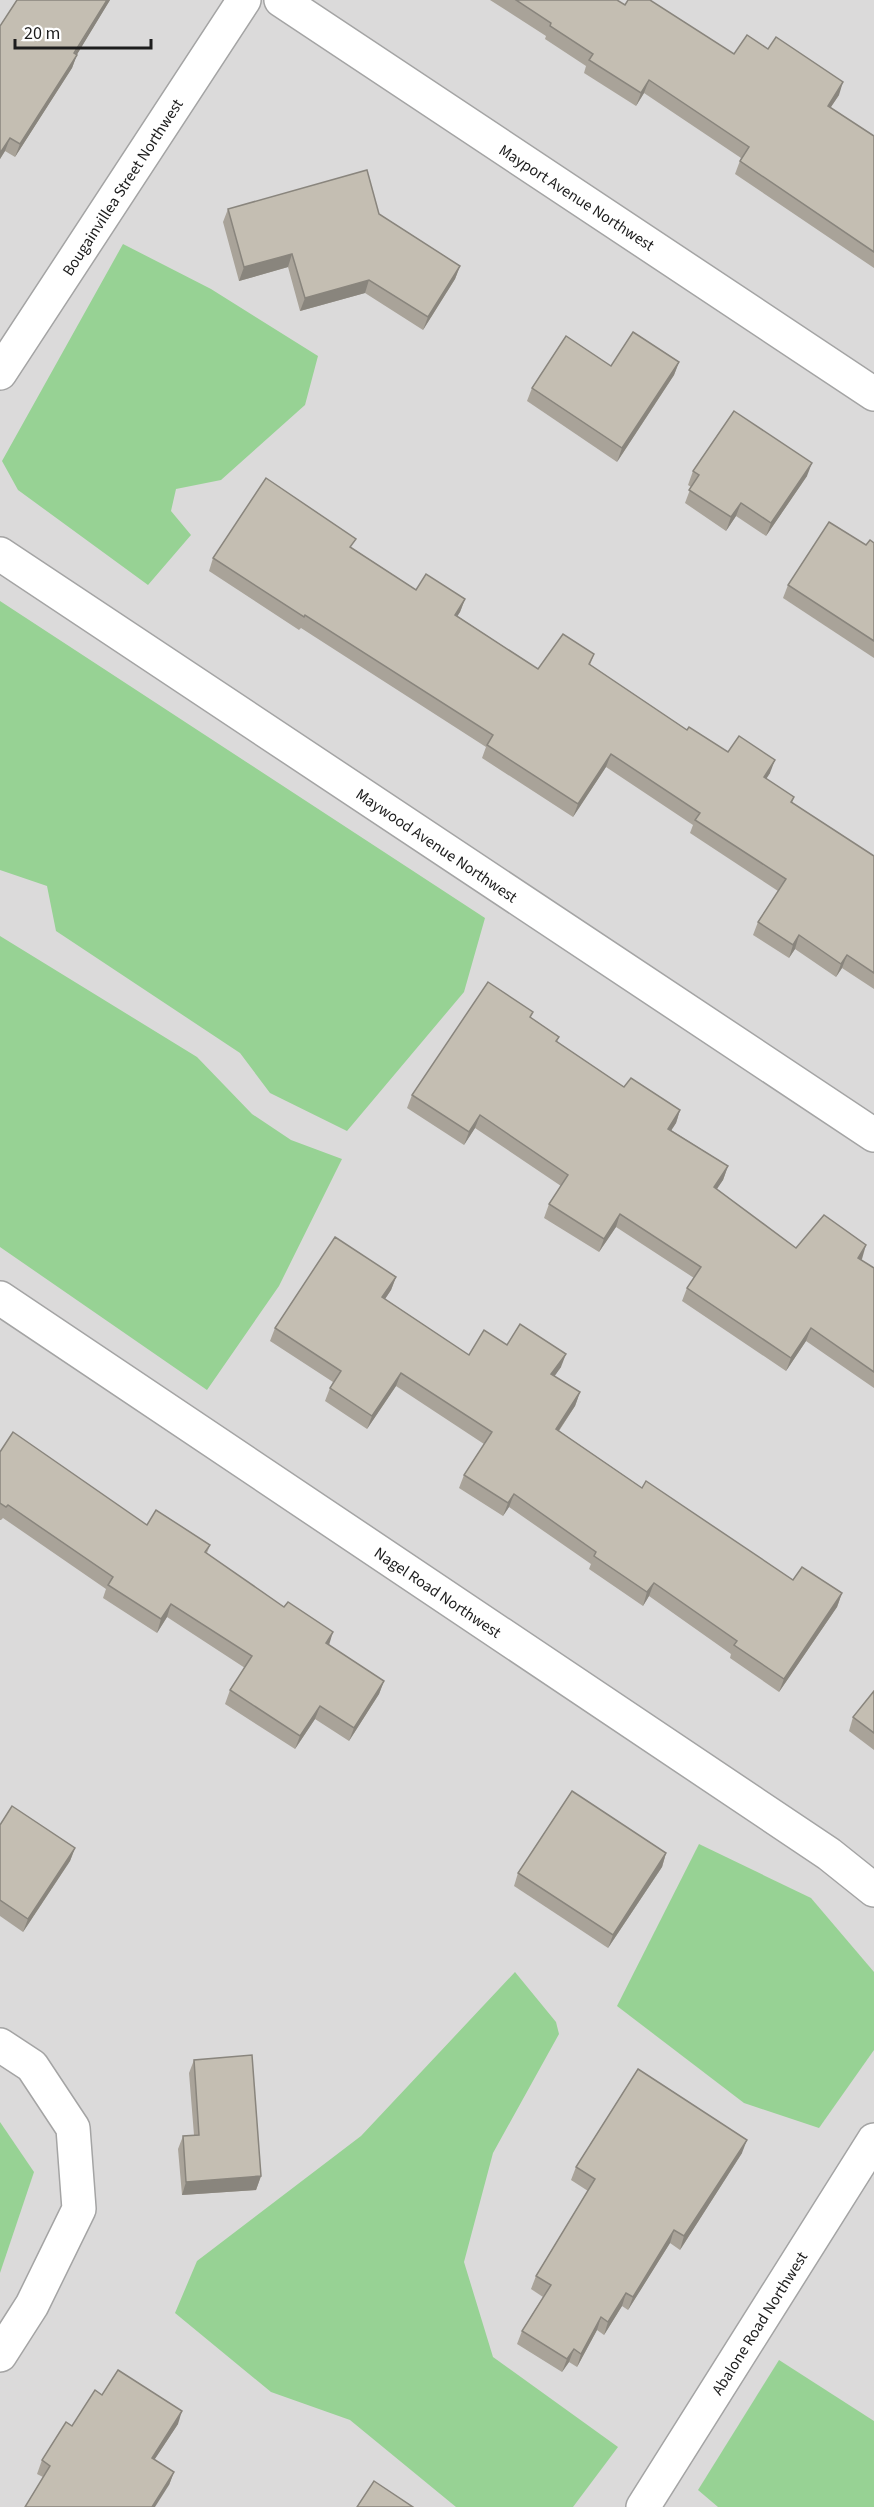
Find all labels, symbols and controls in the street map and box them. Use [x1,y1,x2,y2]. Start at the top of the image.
scale bar [15,12,152,50]
text: 20 m [24,21,60,46]
street label: Bougainvillea Street Northwest [57,94,189,280]
street label: Mayport Avenue Northwest [494,139,659,257]
street label: Maywood Avenue Northwest [351,783,522,909]
street label: Nagel Road Northwest [370,1542,506,1644]
street label: Abalone Road Northwest [707,2247,813,2400]

